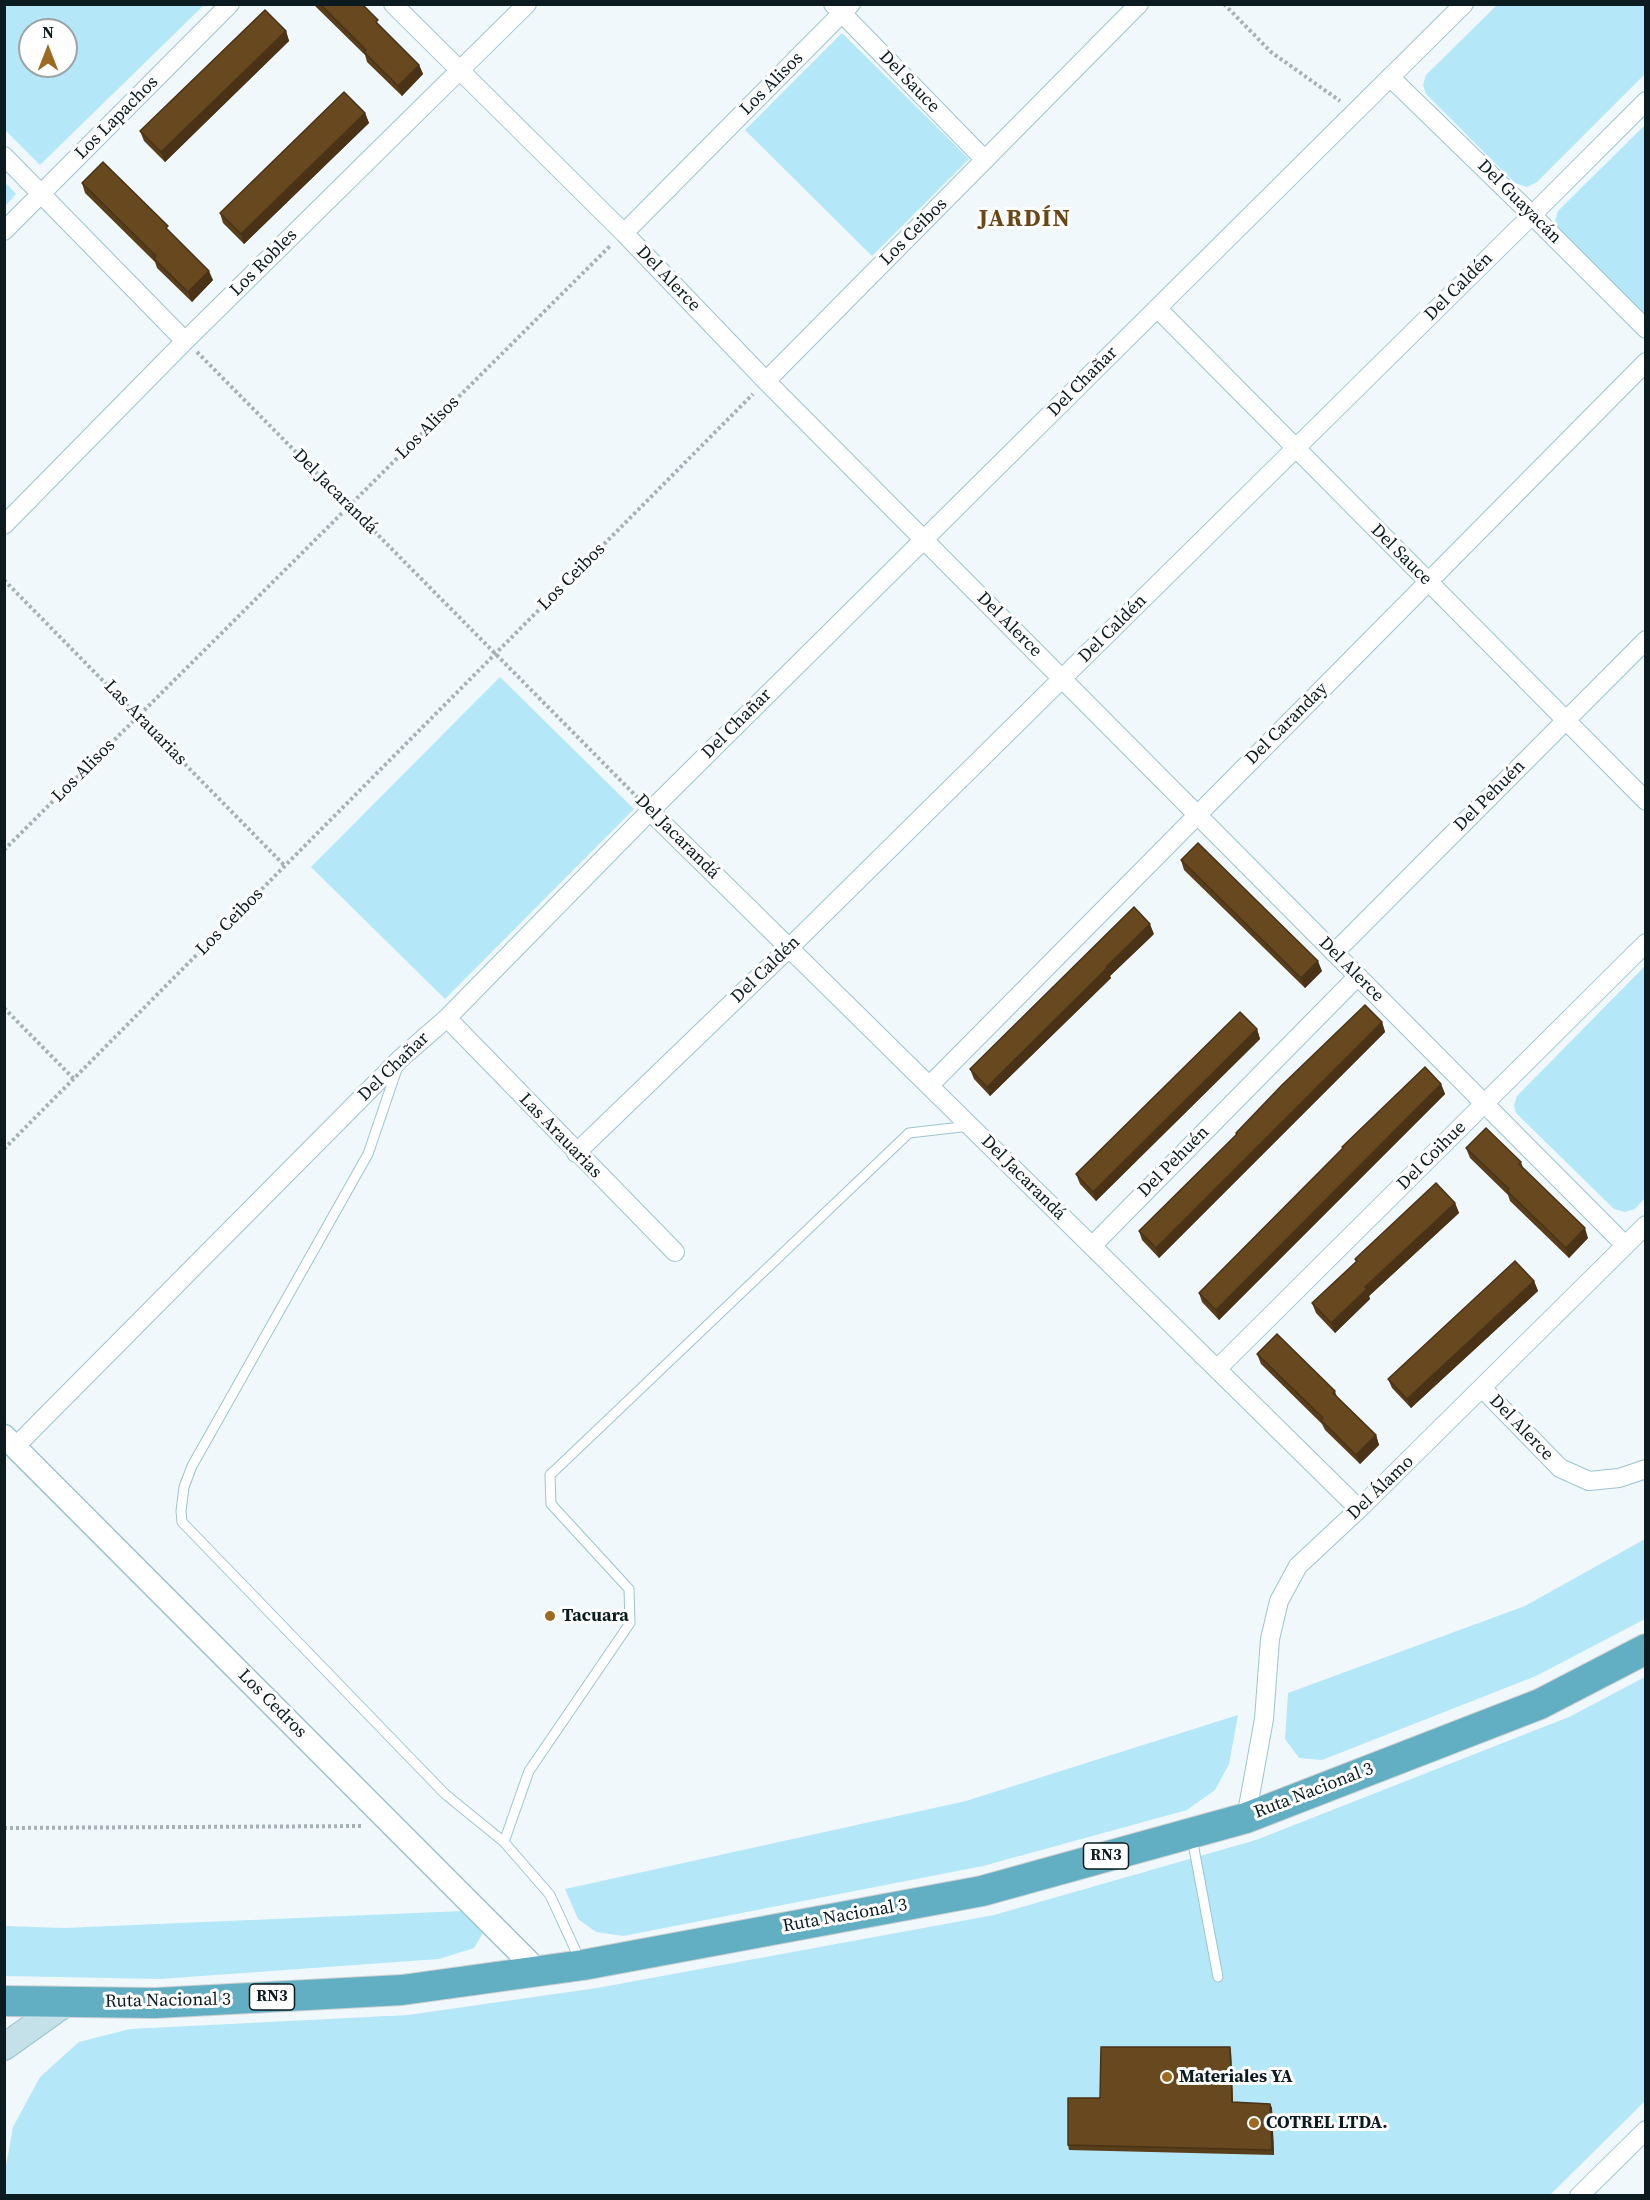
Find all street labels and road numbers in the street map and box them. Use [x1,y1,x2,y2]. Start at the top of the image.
street label: Del Sauce [874,46,944,118]
street label: Los Alisos [736,48,808,120]
street label: Los Lapachos [71,72,163,164]
street label: Del Guayacán [1472,155,1566,249]
street label: Los Ceibos [876,194,952,270]
street label: Los Robles [226,225,302,301]
street label: Del Alerce [631,242,705,316]
street label: Del Caldén [1420,248,1498,326]
street label: Del Chañar [1043,342,1123,422]
street label: Los Alisos [392,392,464,464]
street label: Del Jacarandá [288,445,382,539]
street label: Del Sauce [1366,520,1436,590]
street label: Los Ceibos [534,539,610,615]
street label: Del Alerce [972,588,1046,662]
street label: Del Caldén [1074,590,1152,668]
street label: Las Arauarias [99,676,191,770]
street label: Del Caranday [1241,678,1333,770]
street label: Del Chañar [697,684,777,764]
street label: Los Alisos [48,735,120,807]
street label: Del Pehuén [1450,756,1530,836]
street label: Del Jacarandá [630,790,724,884]
street label: Los Ceibos [192,884,268,960]
street label: Del Caldén [727,932,805,1008]
street label: Del Alerce [1314,933,1388,1007]
street label: Del Chañar [354,1028,434,1106]
street label: Las Arauarias [514,1089,606,1183]
street label: Del Coihue [1393,1117,1471,1195]
street label: Del Pehuén [1134,1122,1214,1202]
street label: Del Jacarandá [976,1131,1070,1225]
street label: Del Alerce [1484,1391,1558,1465]
street label: Del Álamo [1343,1451,1419,1525]
street label: Los Cedros [233,1665,311,1743]
street label: Ruta Nacional 3 [1251,1758,1377,1824]
road number: RN3 [1084,1843,1128,1869]
street label: Ruta Nacional 3 [781,1894,909,1938]
road number: RN3 [250,1984,294,2010]
street label: Ruta Nacional 3 [105,1989,231,2013]

